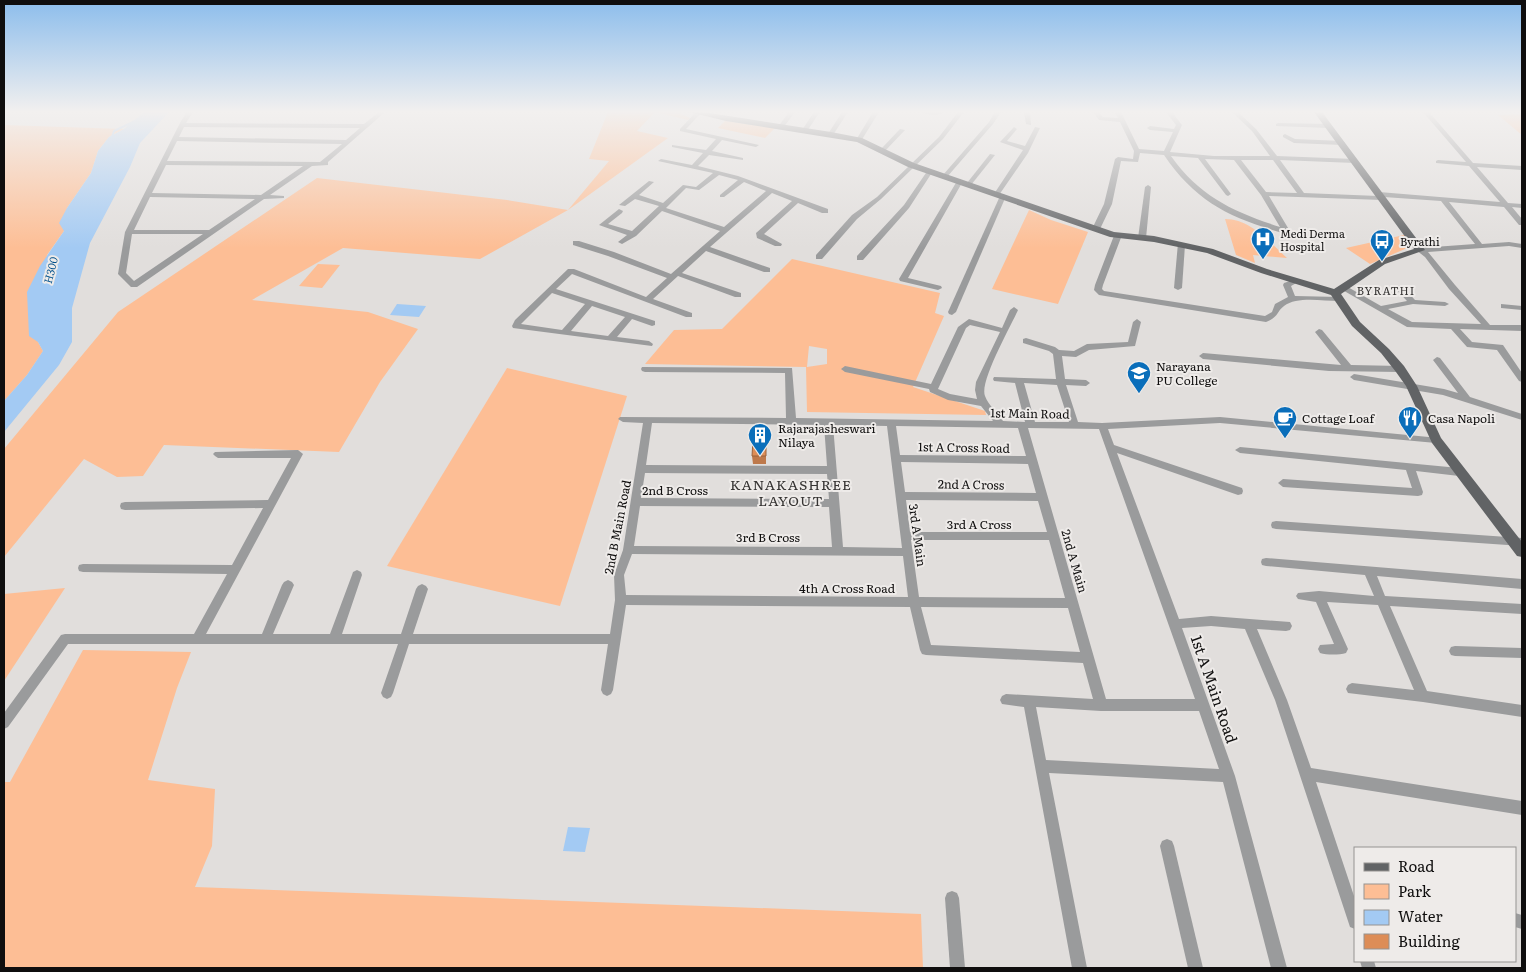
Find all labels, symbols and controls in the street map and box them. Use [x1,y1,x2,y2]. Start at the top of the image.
place label: Medi Derma Hospital [1280,225,1345,254]
hospital icon: Medi Derma Hospital [1250,226,1276,260]
bus stop icon: Byrathi [1369,228,1395,262]
place label: Byrathi [1400,233,1440,249]
water label: H300 [39,254,61,285]
district label: BYRATHI [1357,282,1415,298]
place label: Narayana PU College [1156,357,1217,389]
school or university icon: Narayana PU College [1126,360,1152,394]
street label: 1st Main Road [990,403,1070,423]
cafe icon: Cottage Loaf [1272,405,1298,439]
restaurant icon: Casa Napoli [1397,405,1423,439]
place label: Cottage Loaf [1302,409,1376,427]
place label: Casa Napoli [1428,409,1495,427]
place label: Rajarajasheswari Nilaya [778,419,876,451]
building icon: Rajarajasheswari Nilaya [747,422,773,456]
street label: 1st A Cross Road [918,437,1011,457]
district label: KANAKASHREE LAYOUT [730,474,852,510]
street label: 2nd A Cross [938,474,1005,494]
street label: 2nd B Main Road [599,478,635,576]
street label: 2nd B Cross [642,481,708,499]
street label: 3rd A Main [905,502,931,568]
street label: 3rd A Cross [947,515,1012,533]
street label: 2nd A Main [1057,527,1093,595]
street label: 3rd B Cross [736,528,800,546]
street label: 4th A Cross Road [799,579,896,597]
street label: 1st A Main Road [1186,632,1244,746]
legend [1354,847,1516,962]
text: Road [1398,854,1434,877]
text: Park [1398,879,1432,902]
text: Water [1398,904,1443,927]
text: Building [1398,929,1460,952]

